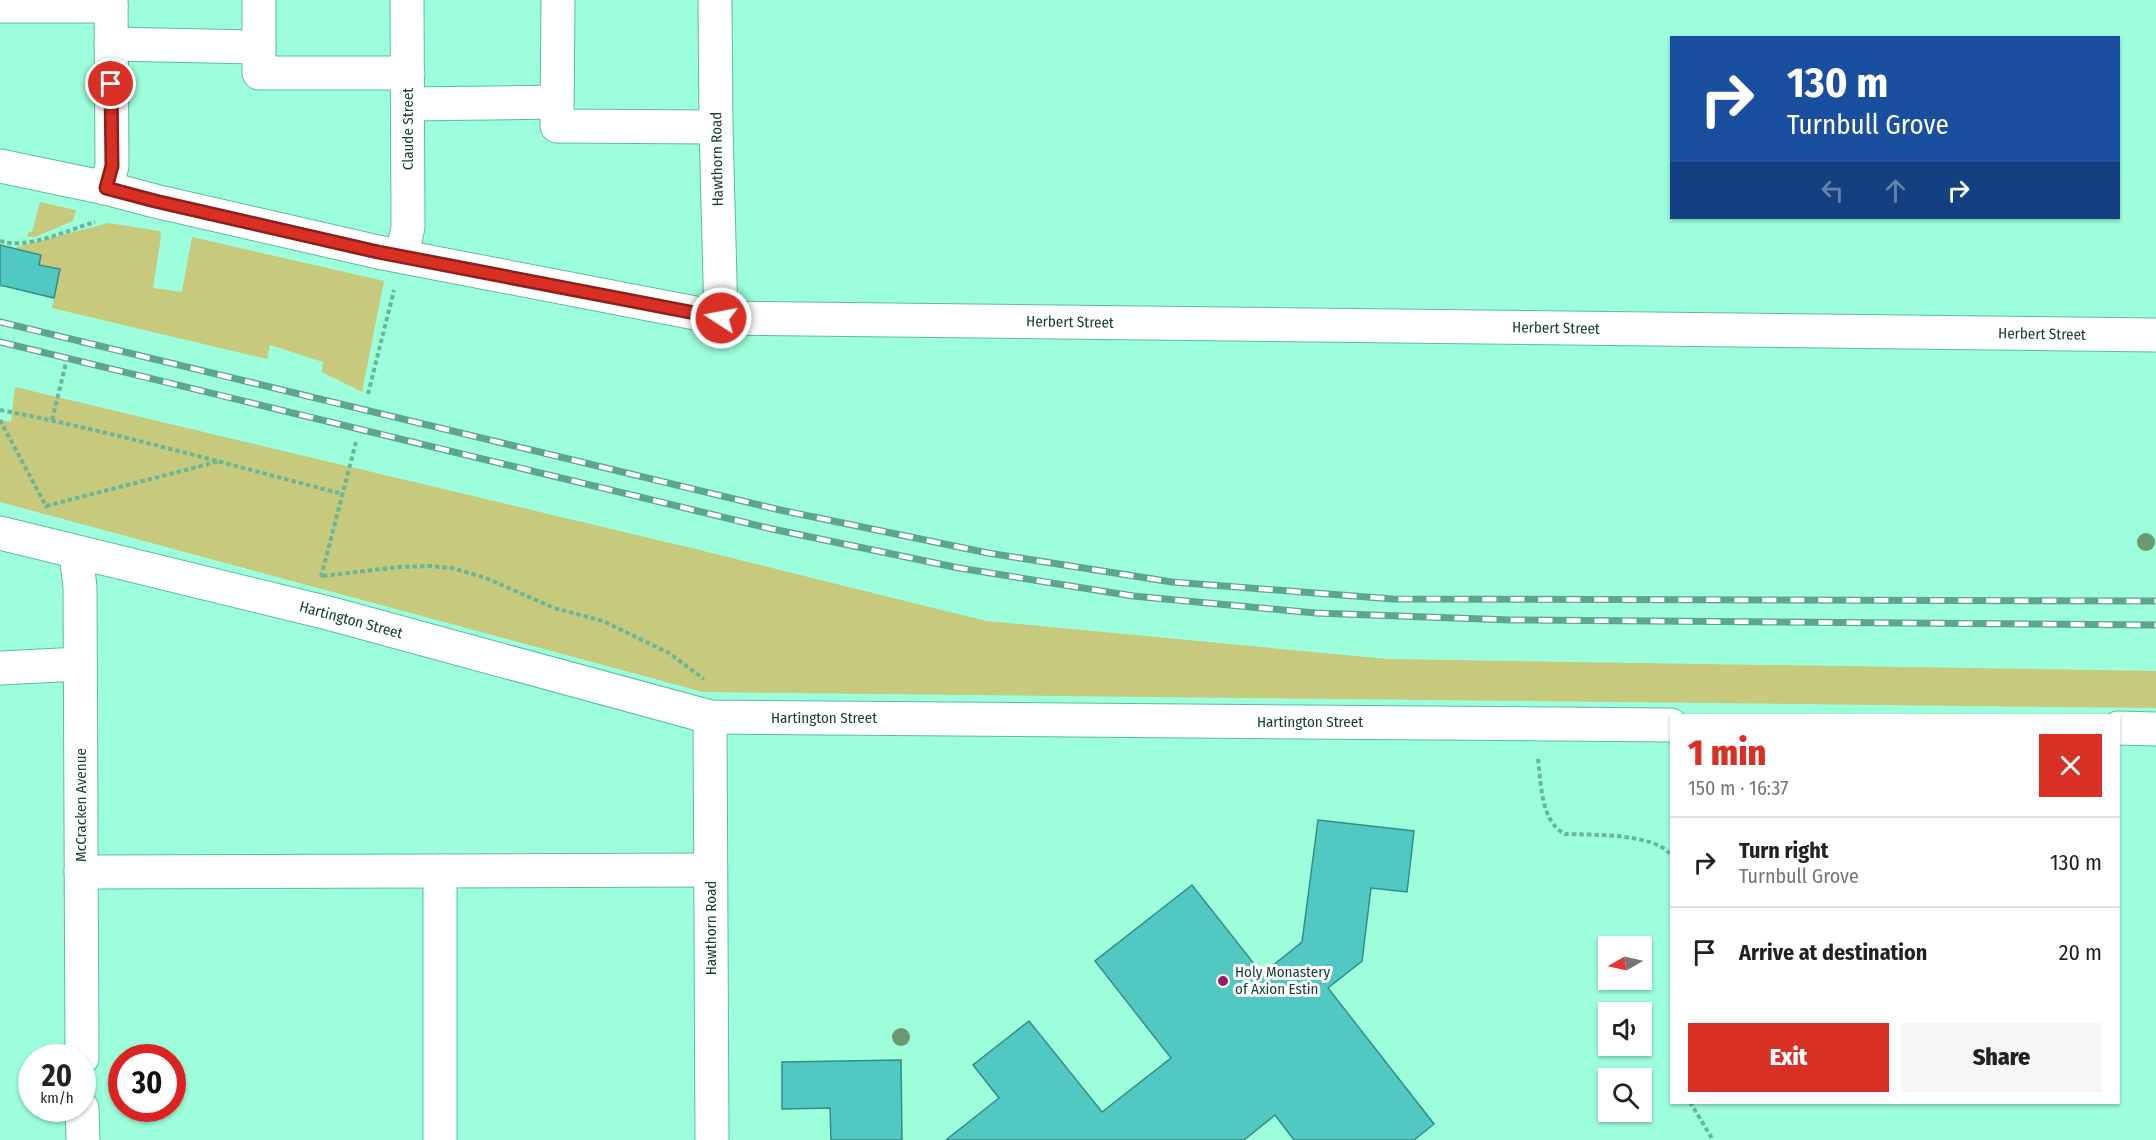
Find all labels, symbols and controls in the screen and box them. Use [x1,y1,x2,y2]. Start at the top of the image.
pin [85,58,136,109]
text: 130 m [1787,58,1888,108]
icon: right [1688,60,1766,138]
icon: arrive [94,67,127,100]
street label: Claude Street [399,88,417,170]
text: Turnbull Grove [1787,109,1949,141]
street label: Hawthorn Road [707,112,727,206]
icon: left [1816,174,1849,207]
icon: ahead [1879,174,1912,207]
icon: right [1942,174,1975,207]
position arrow [689,286,753,350]
street label: Herbert Street [1026,312,1114,332]
street label: Herbert Street [1512,318,1600,338]
street label: Herbert Street [1998,324,2086,344]
street label: Hartington Street [297,598,405,642]
street label: Hartington Street [771,709,877,727]
street label: Hartington Street [1257,713,1363,731]
text: 1 min [1688,731,1766,775]
button: close [2039,734,2102,797]
street label: McCracken Avenue [72,748,90,862]
text: 150 m · 16:37 [1688,776,1788,800]
text: Turn right [1739,837,1828,864]
icon: right [1688,846,1721,879]
text: 130 m [2050,849,2102,876]
text: Turnbull Grove [1739,864,1859,888]
street label: Hawthorn Road [702,881,720,975]
north arrow [1598,936,1652,990]
map controls [1598,936,1652,1122]
icon: arrive [1688,936,1721,969]
text: Arrive at destination [1739,939,1927,966]
text: 20 m [2059,939,2102,966]
place label: Holy Monastery of Axion Estin [1235,963,1330,998]
marker: Holy Monastery of Axion Estin [1216,974,1230,988]
button: sound [1598,1002,1652,1056]
button: Exit [1688,1023,1889,1092]
button: Share [1901,1023,2102,1092]
speed limit sign: 30 [108,1044,186,1122]
text: 20 [42,1058,72,1094]
button: search [1598,1068,1652,1122]
text: km/h [40,1089,74,1107]

